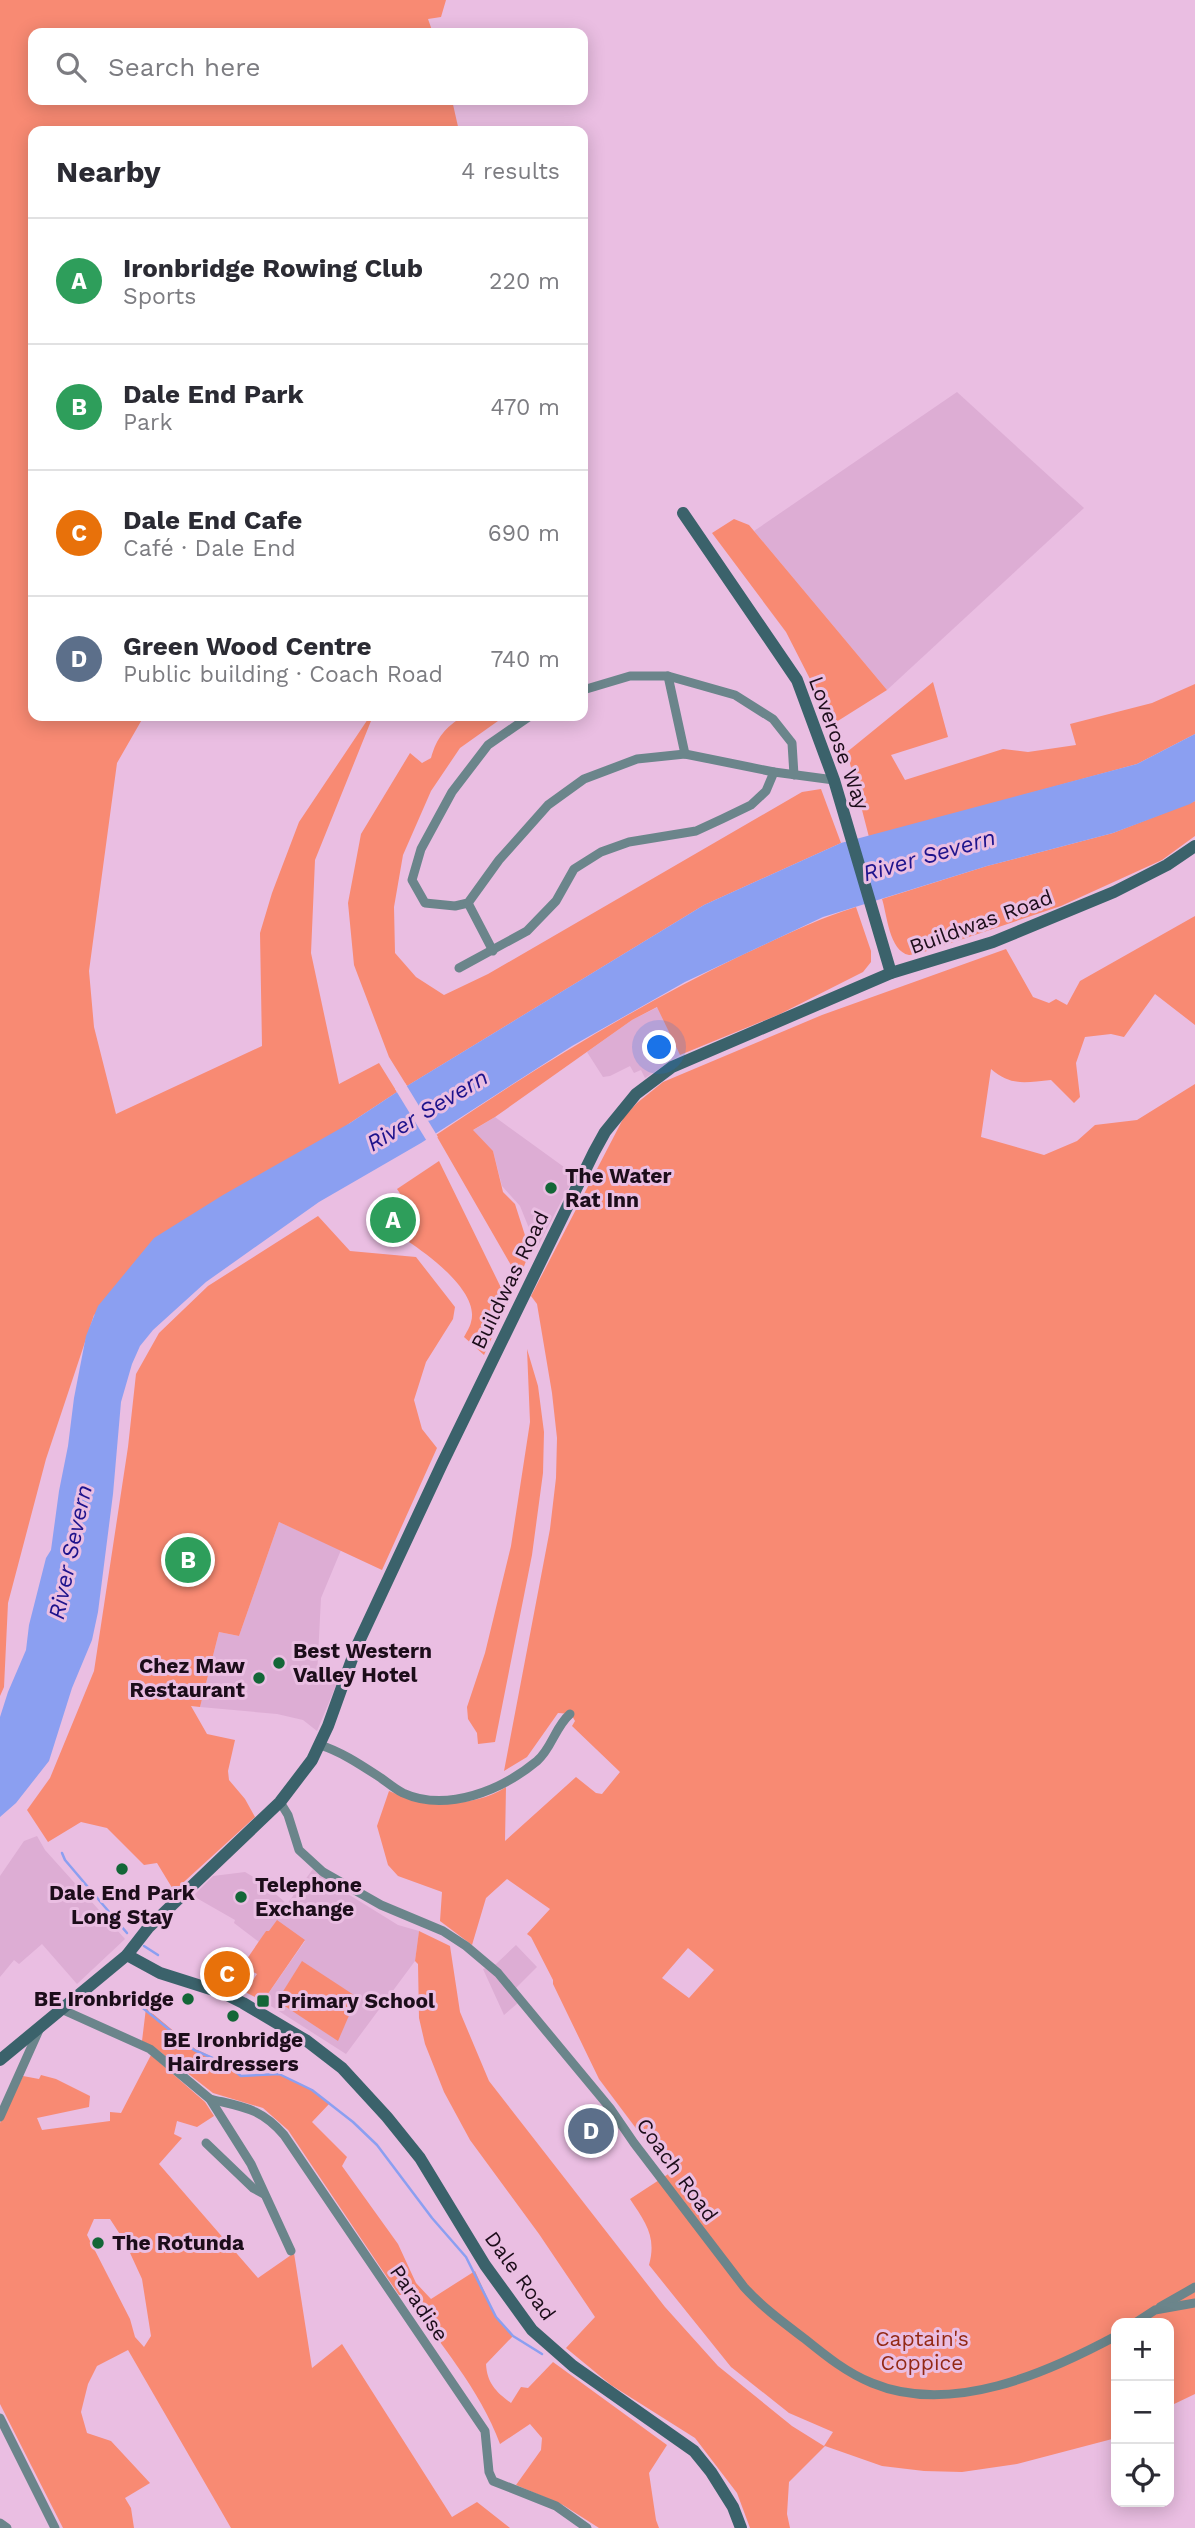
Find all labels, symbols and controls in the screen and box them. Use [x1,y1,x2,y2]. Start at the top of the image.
search box [28,28,588,105]
icon: search [52,48,90,86]
text: Search here [108,52,260,82]
text: Nearby [56,154,161,189]
text: 4 results [461,158,560,185]
text: Ironbridge Rowing Club [123,253,423,283]
text: A [71,268,87,295]
text: 220 m [489,268,560,295]
text: Sports [123,283,196,310]
text: Dale End Park [123,379,304,409]
text: B [71,394,87,421]
text: 470 m [491,394,560,421]
text: Park [123,409,172,436]
text: Dale End Cafe [123,505,302,535]
text: C [71,520,87,547]
text: 690 m [488,520,560,547]
text: Café · Dale End [123,535,296,562]
text: Green Wood Centre [123,631,372,661]
text: D [71,646,87,673]
text: 740 m [491,646,560,673]
text: Public building · Coach Road [123,661,443,688]
street label: Loverose Way [804,673,875,813]
water label: River Severn [860,824,999,887]
street label: Buildwas Road [906,884,1056,959]
your location [642,1030,676,1064]
water label: River Severn [362,1064,493,1157]
place label: The Water Rat Inn [565,1163,672,1212]
marker: The Water Rat Inn [543,1180,559,1196]
pin: A [370,1194,416,1246]
street label: Buildwas Road [465,1207,554,1353]
water label: River Severn [43,1482,98,1622]
pin: B [165,1534,211,1586]
place label: Best Western Valley Hotel [293,1638,432,1687]
place label: Chez Maw Restaurant [130,1653,245,1702]
marker: Best Western Valley Hotel [271,1655,287,1671]
marker: Chez Maw Restaurant [251,1670,267,1686]
marker: Dale End Park Long Stay [114,1861,130,1877]
place label: Telephone Exchange [255,1872,362,1921]
place label: Dale End Park Long Stay [49,1880,196,1929]
marker: Telephone Exchange [233,1889,249,1905]
pin: C [204,1948,250,2000]
place label: BE Ironbridge [34,1986,174,2011]
place label: Primary School [277,1988,435,2013]
marker: BE Ironbridge [180,1991,196,2007]
marker: Primary School [255,1993,271,2009]
marker: BE Ironbridge Hairdressers [225,2008,241,2024]
place label: BE Ironbridge Hairdressers [163,2027,303,2076]
pin: D [568,2105,614,2157]
street label: Coach Road [631,2113,723,2226]
street label: Dale Road [480,2226,561,2325]
place label: The Rotunda [112,2230,245,2255]
marker: The Rotunda [90,2235,106,2251]
street label: Paradise [385,2260,454,2346]
map controls [1111,2318,1174,2507]
button: + [1111,2318,1174,2381]
park label: Captain's Coppice [875,2326,969,2375]
button: − [1111,2381,1174,2444]
button: locate [1111,2444,1174,2507]

